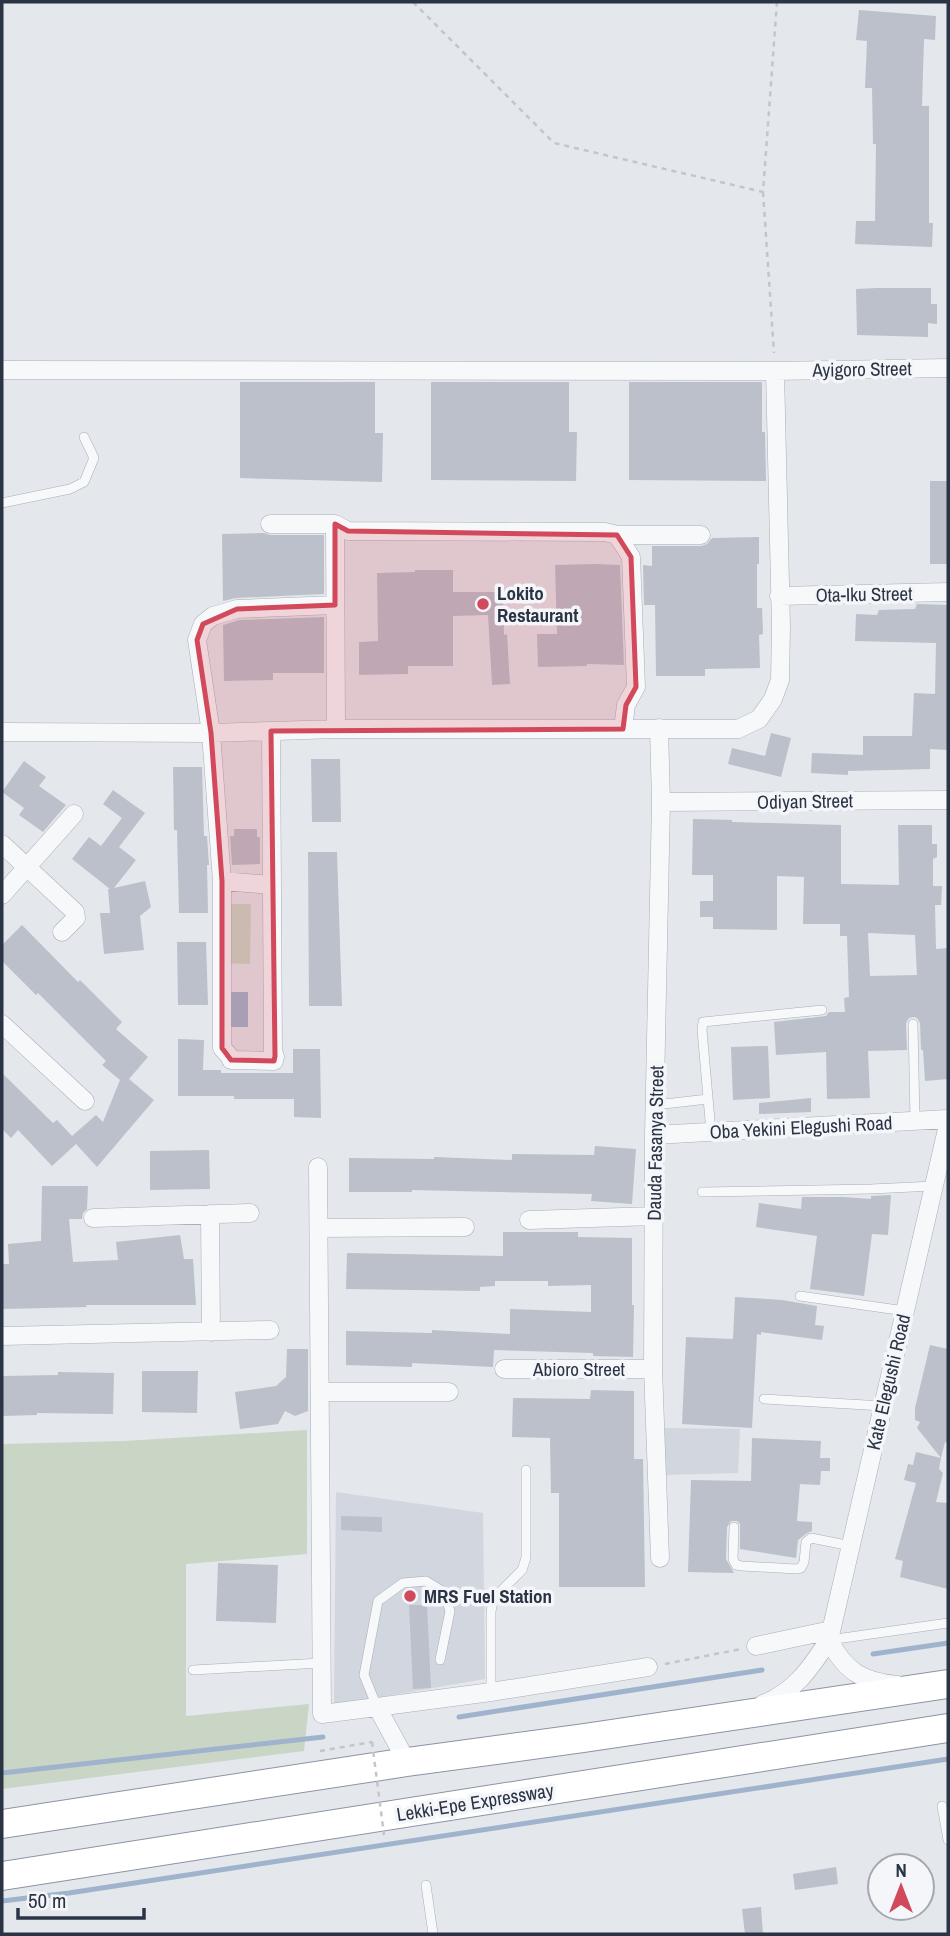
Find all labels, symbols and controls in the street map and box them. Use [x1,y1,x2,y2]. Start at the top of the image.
street label: Ayigoro Street [811,355,913,383]
place label: Lokito Restaurant [497,580,578,628]
street label: Ota-Iku Street [815,580,913,608]
marker: Lokito Restaurant [475,596,491,612]
street label: Odiyan Street [757,787,854,815]
street label: Dauda Fasanya Street [641,1065,669,1221]
street label: Oba Yekini Elegushi Road [709,1109,893,1145]
street label: Kate Elegushi Road [860,1312,916,1452]
street label: Abioro Street [532,1356,626,1382]
place label: MRS Fuel Station [424,1583,552,1609]
marker: MRS Fuel Station [402,1588,418,1604]
street label: Lekki-Epe Expressway [395,1777,555,1827]
north arrow [866,1852,936,1922]
text: N [895,1857,907,1883]
scale bar [18,1876,144,1920]
text: 50 m [28,1886,66,1915]

